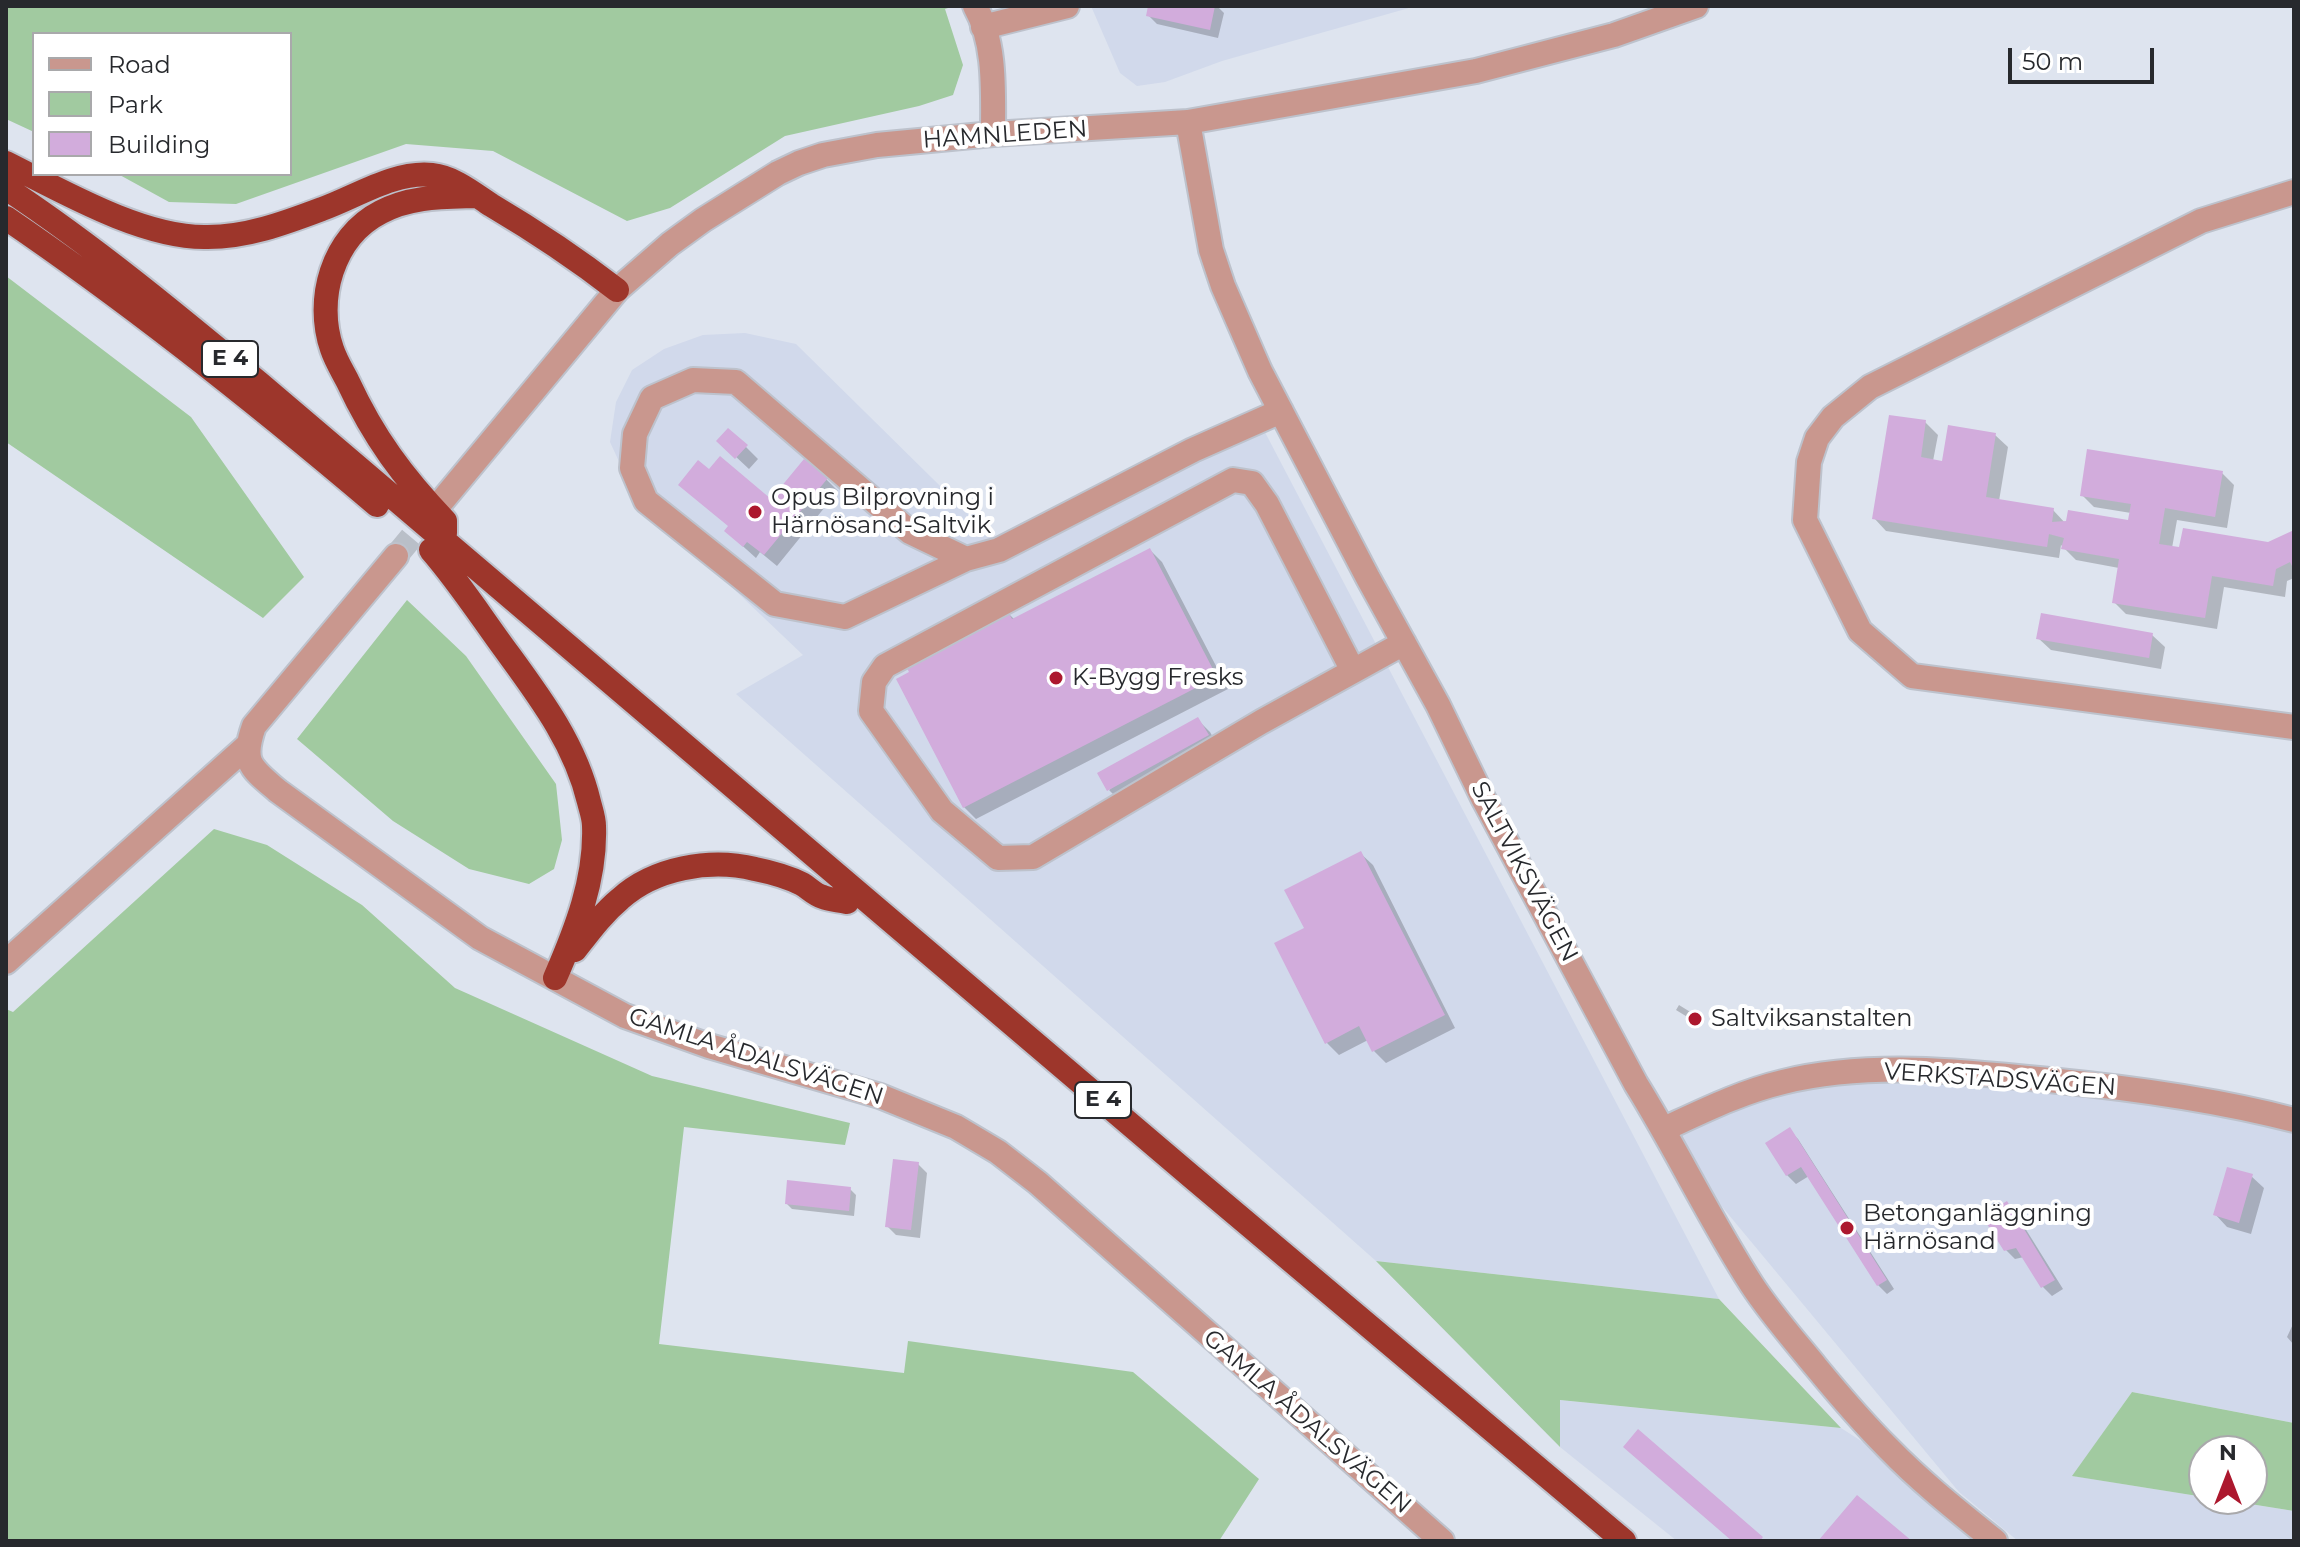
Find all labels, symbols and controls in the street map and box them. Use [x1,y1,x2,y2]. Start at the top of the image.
legend [32,32,292,176]
scale bar [2012,32,2158,82]
text: 50 m [2022,47,2083,76]
text: Road [108,50,171,79]
text: Park [108,90,163,119]
street label: HAMNLEDEN [922,115,1088,155]
text: Building [108,130,211,159]
road number: E 4 [202,341,258,377]
place label: Opus Bilprovning i Härnösand-Saltvik [771,484,994,540]
marker: Opus Bilprovning i Härnösand-Saltvik [746,503,764,521]
place label: K-Bygg Fresks [1072,664,1244,692]
marker: K-Bygg Fresks [1047,669,1065,687]
street label: SALTVIKSVÄGEN [1464,777,1584,967]
street label: GAMLA ÅDALSVÄGEN [625,1002,887,1112]
place label: Saltviksanstalten [1711,1005,1913,1033]
marker: Saltviksanstalten [1686,1010,1704,1028]
street label: VERKSTADSVÄGEN [1883,1058,2117,1102]
road number: E 4 [1075,1082,1131,1118]
place label: Betonganläggning Härnösand [1863,1200,2092,1256]
marker: Betonganläggning Härnösand [1838,1219,1856,1237]
street label: GAMLA ÅDALSVÄGEN [1197,1324,1417,1520]
north arrow [2188,1435,2268,1515]
text: N [2219,1439,2237,1466]

